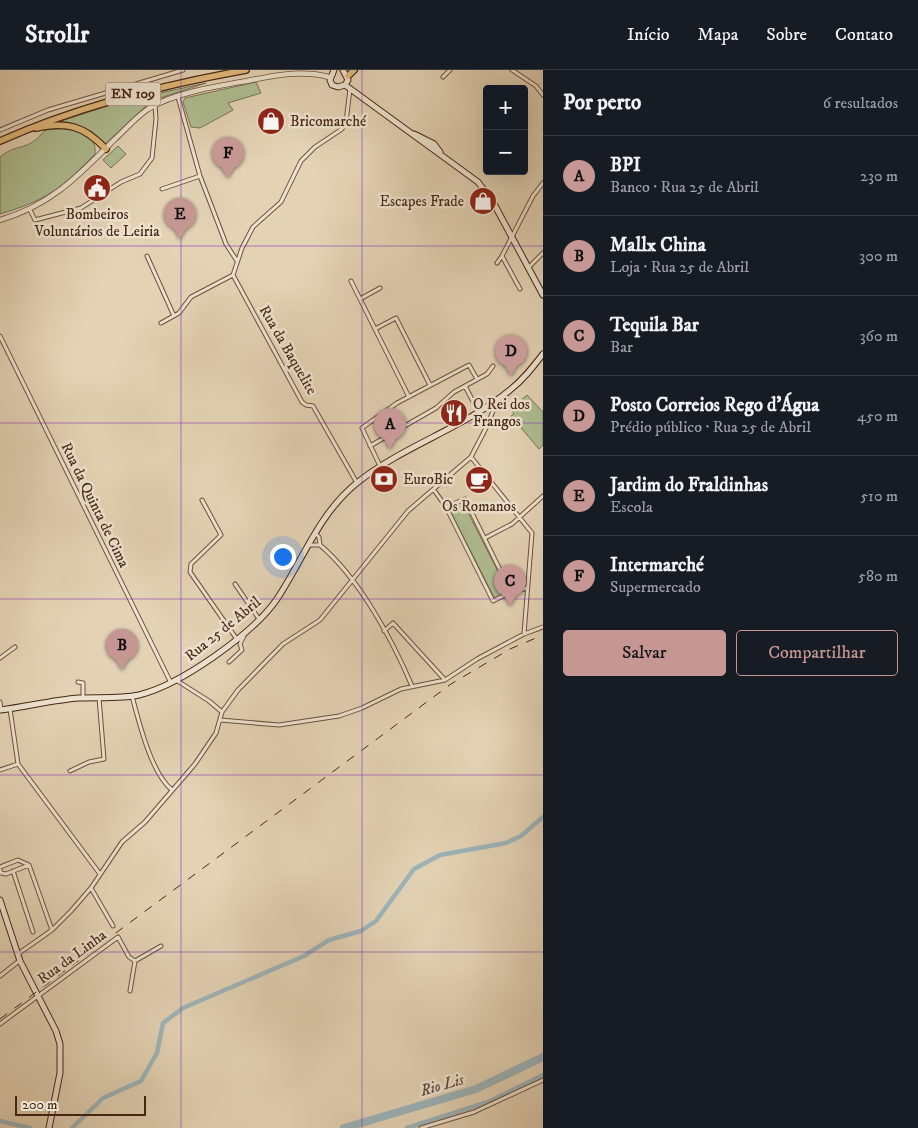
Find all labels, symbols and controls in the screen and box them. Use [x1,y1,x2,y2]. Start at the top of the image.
text: Strollr [25,20,89,50]
text: Início [627,24,670,46]
text: Mapa [698,24,738,46]
text: Sobre [766,24,807,46]
text: Contato [835,24,893,46]
road number: EN 109 [106,82,160,106]
map controls [483,85,528,175]
button: + [483,85,528,130]
text: Por perto [563,90,641,116]
text: 6 resultados [823,93,898,113]
shop icon: Bricomarché [256,106,286,136]
place label: Bricomarché [290,112,367,131]
button: − [483,130,528,175]
pin: F [212,137,244,178]
text: BPI [610,154,641,177]
text: A [574,166,584,186]
text: 230 m [860,166,898,186]
public building icon: Bombeiros Voluntários de Leiria [82,173,112,203]
text: Banco · Rua 25 de Abril [610,177,759,197]
shop icon: Escapes Frade [468,186,498,216]
place label: Escapes Frade [379,192,464,211]
pin: E [164,198,196,239]
place label: Bombeiros Voluntários de Leiria [33,205,160,241]
text: Mallx China [610,234,706,257]
text: B [574,246,584,266]
text: 300 m [859,246,898,266]
text: Loja · Rua 25 de Abril [610,257,749,277]
street label: Rua da Baquelite [255,302,321,398]
text: Tequila Bar [610,314,699,337]
text: C [574,326,584,346]
text: 360 m [860,326,898,346]
pin: D [495,335,527,376]
text: Bar [610,337,633,357]
text: Posto Correios Rego d'Água [610,394,819,417]
place label: O Rei dos Frangos [473,395,530,431]
restaurant icon: O Rei dos Frangos [439,398,469,428]
text: D [573,406,585,426]
text: 450 m [857,406,898,426]
pin: A [374,408,406,449]
text: Prédio público · Rua 25 de Abril [610,417,811,437]
street label: Rua da Quinta de Cima [57,439,134,571]
bank icon: EuroBic [369,464,399,494]
cafe icon: Os Romanos [464,465,494,495]
place label: EuroBic [403,470,454,489]
text: Jardim do Fraldinhas [610,474,768,497]
text: E [573,486,585,506]
text: 510 m [860,486,898,506]
place label: Os Romanos [442,497,516,516]
text: Escola [610,497,653,517]
your location [270,544,296,570]
text: Intermarché [610,554,704,577]
pin: C [494,565,526,606]
text: F [574,566,584,586]
text: 580 m [858,566,898,586]
text: Supermercado [610,577,701,597]
street label: Rua 25 de Abril [181,592,265,665]
pin: B [106,629,138,670]
button: Salvar [563,630,726,676]
button: Compartilhar [736,630,898,676]
street label: Rua da Linha [34,925,111,988]
water label: Rio Lis [417,1069,467,1101]
scale bar [15,1093,146,1116]
text: 200 m [22,1096,57,1114]

